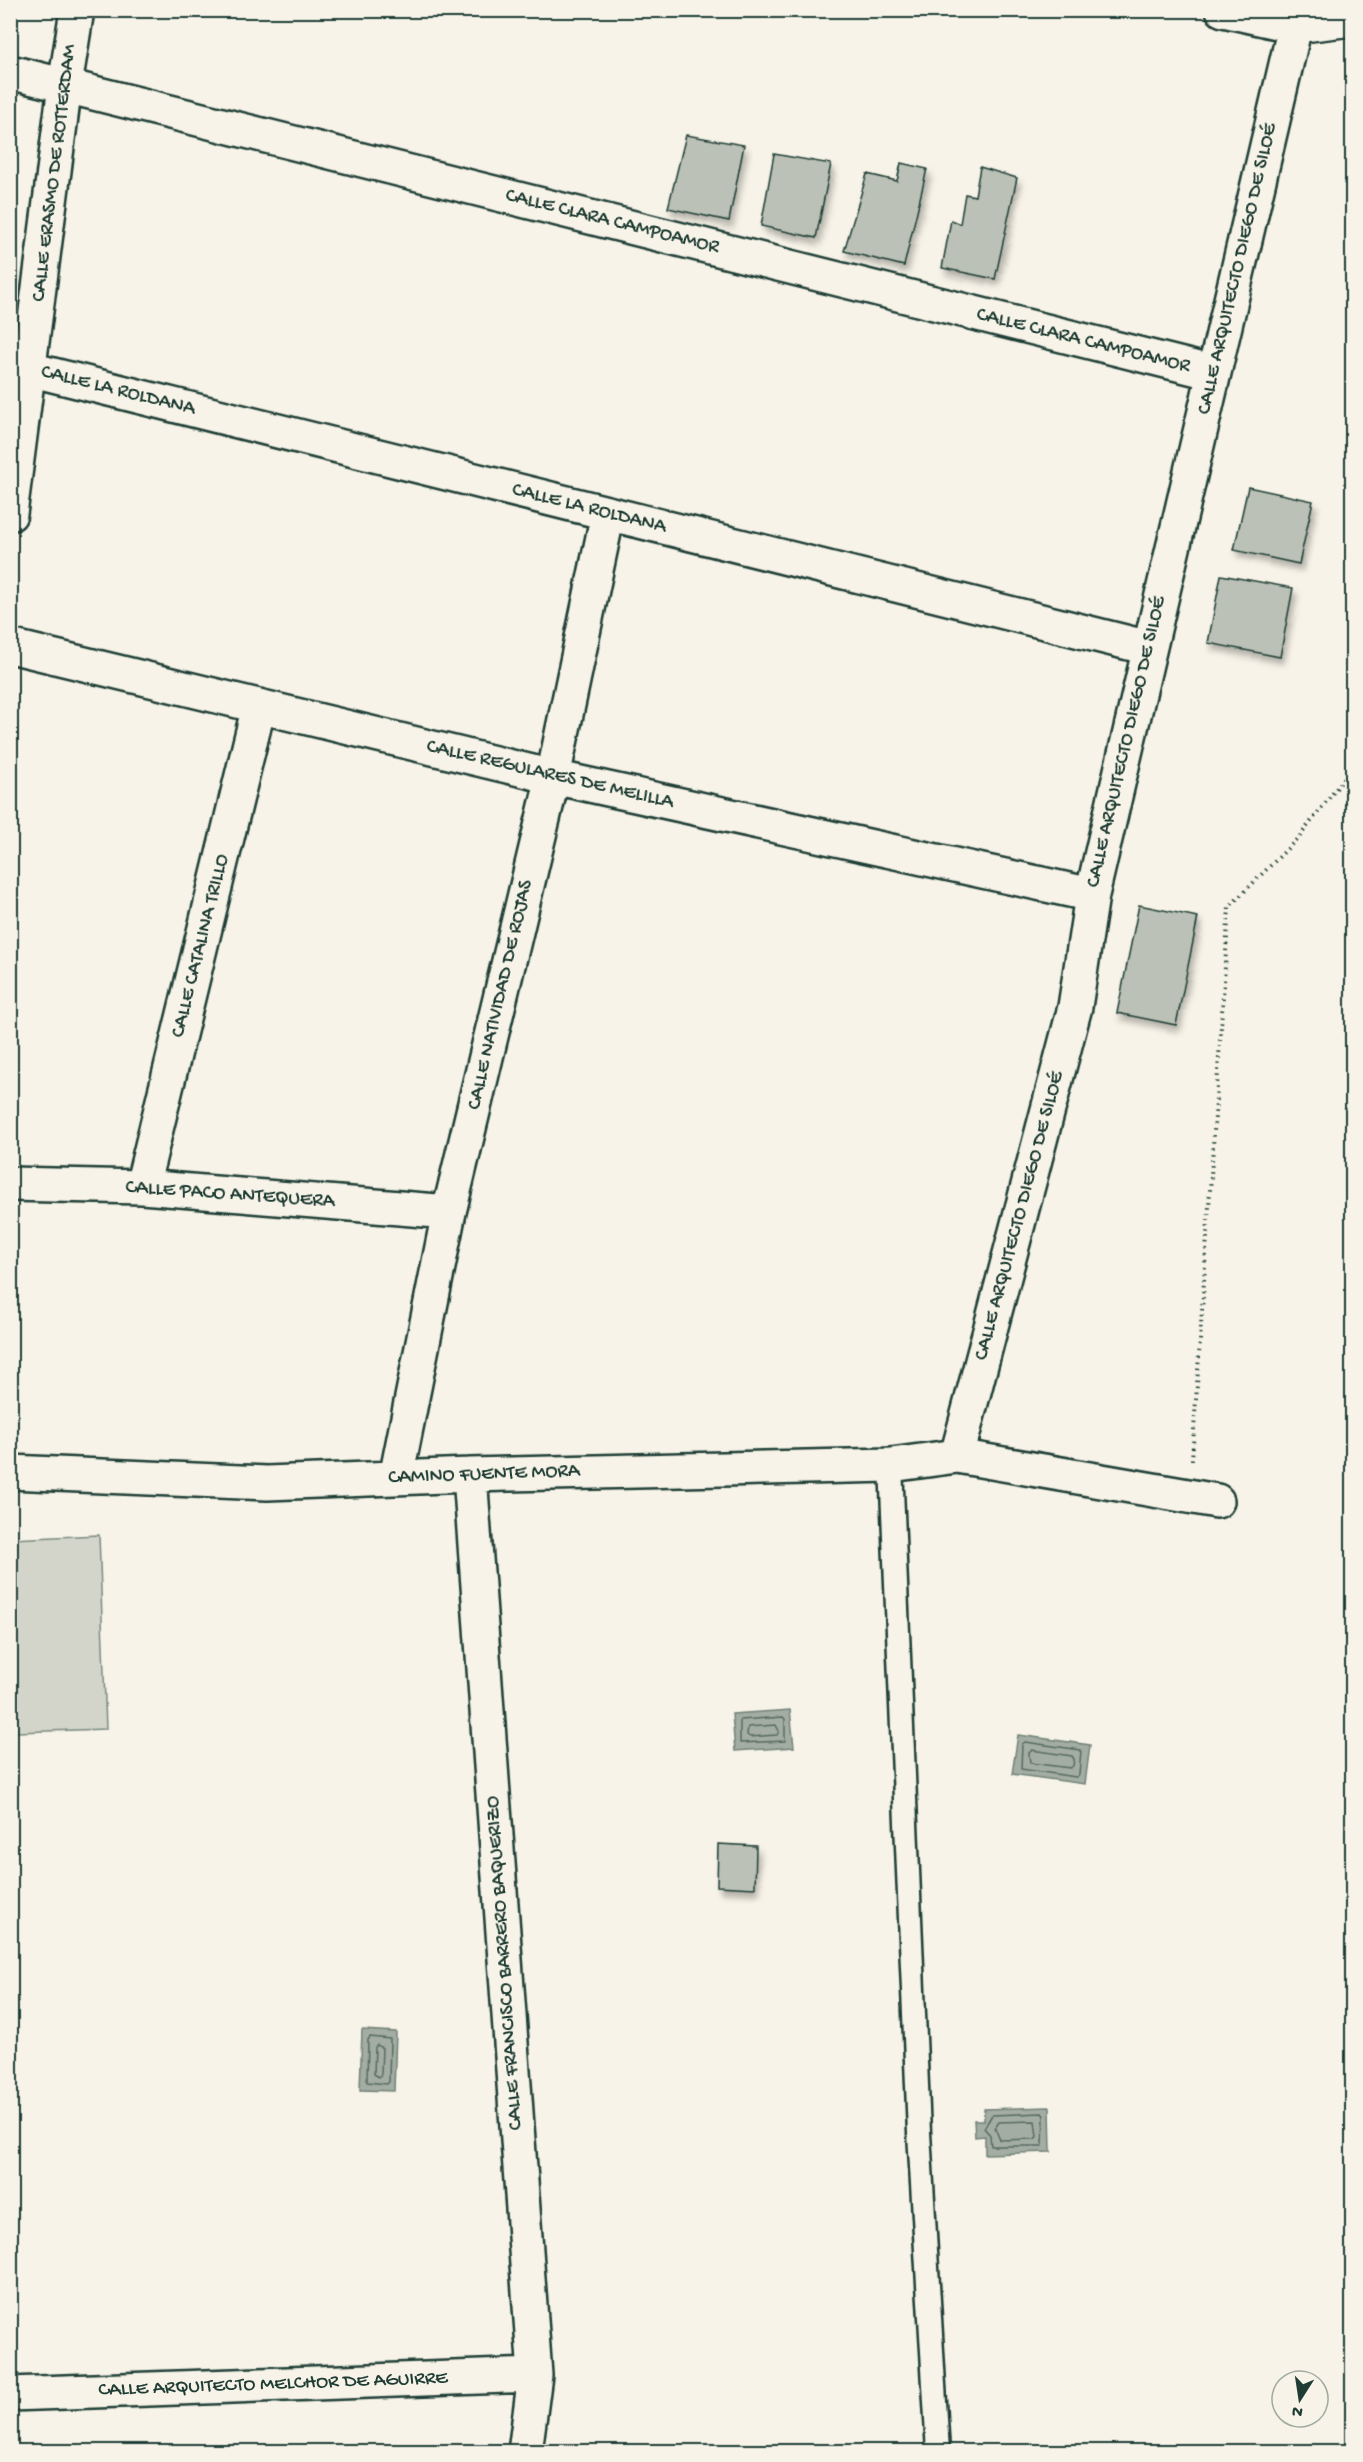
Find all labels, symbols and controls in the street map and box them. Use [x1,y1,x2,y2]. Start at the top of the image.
street label: CALLE ERASMO DE ROTTERDAM [28,43,82,303]
street label: CALLE ARQUITECTO DIEGO DE SILOÉ [1192,120,1283,417]
street label: CALLE CLARA CAMPOAMOR [503,184,723,260]
street label: CALLE CLARA CAMPOAMOR [974,303,1194,379]
street label: CALLE LA ROLDANA [39,361,199,422]
street label: CALLE LA ROLDANA [510,479,670,540]
street label: CALLE ARQUITECTO DIEGO DE SILOÉ [1081,593,1172,890]
street label: CALLE REGULARES DE MELILLA [424,735,677,815]
street label: CALLE CATALINA TRILLO [167,852,235,1040]
street label: CALLE NATIVIDAD DE ROJAS [463,877,539,1112]
street label: CALLE ARQUITECTO DIEGO DE SILOÉ [969,1067,1070,1363]
street label: CALLE PACO ANTEQUERA [125,1176,337,1214]
street label: CAMINO FUENTE MORA [388,1460,581,1490]
street label: CALLE FRANCISCO BARRERO BAQUERIZO [482,1795,528,2131]
street label: CALLE ARQUITECTO MELCHOR DE AGUIRRE [98,2367,450,2403]
north arrow [1270,2369,1330,2429]
text: N [1290,2400,1305,2421]

